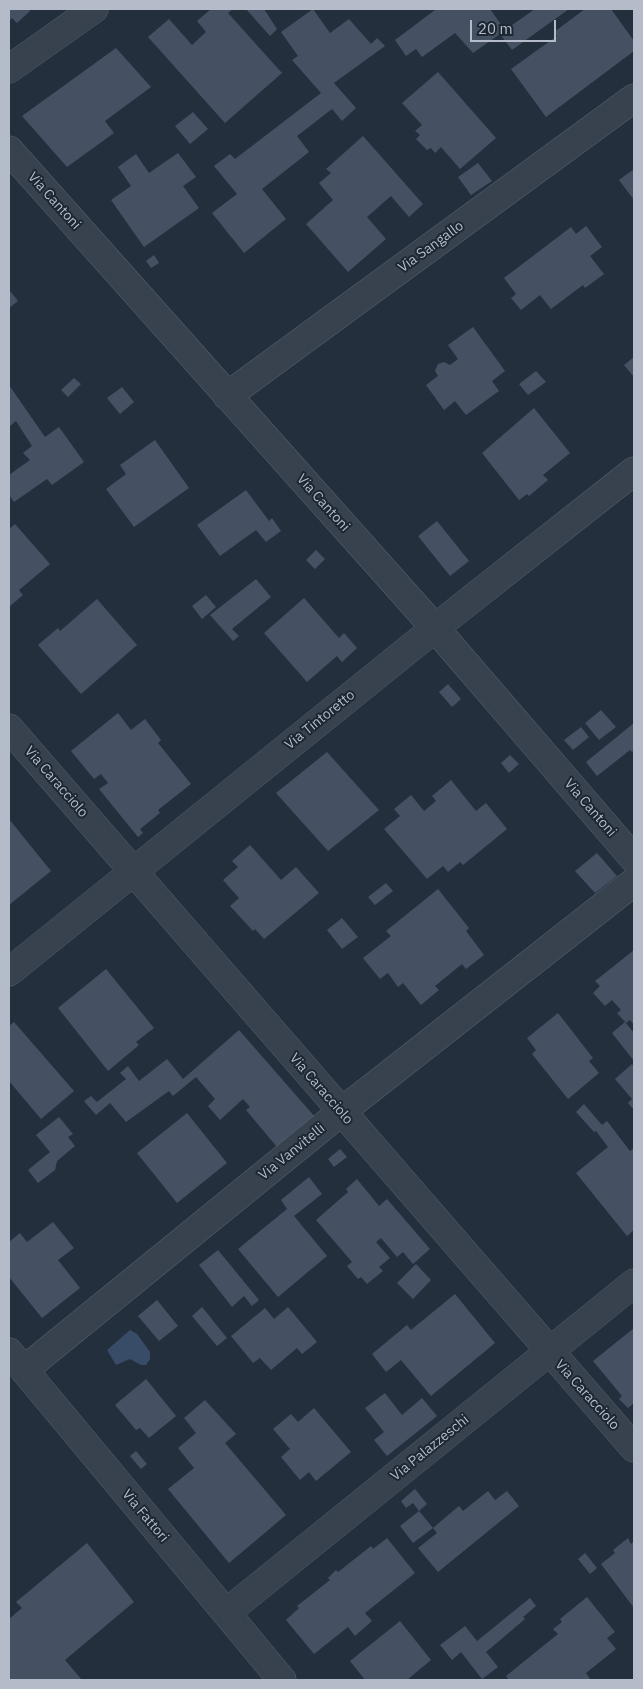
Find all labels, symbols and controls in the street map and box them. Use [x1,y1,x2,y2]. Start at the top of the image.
scale bar [473,10,559,42]
text: 20 m [478,19,513,38]
street label: Via Cantoni [24,169,84,233]
street label: Via Sangallo [395,218,467,276]
street label: Via Cantoni [293,471,353,535]
street label: Via Tintoretto [282,687,358,753]
street label: Via Caracciolo [21,743,91,821]
street label: Via Cantoni [560,776,620,840]
street label: Via Caracciolo [286,1050,356,1128]
street label: Via Vanvitelli [256,1120,328,1184]
street label: Via Caracciolo [551,1356,623,1434]
street label: Via Palazzeschi [388,1411,472,1485]
street label: Via Fattori [118,1486,172,1546]

